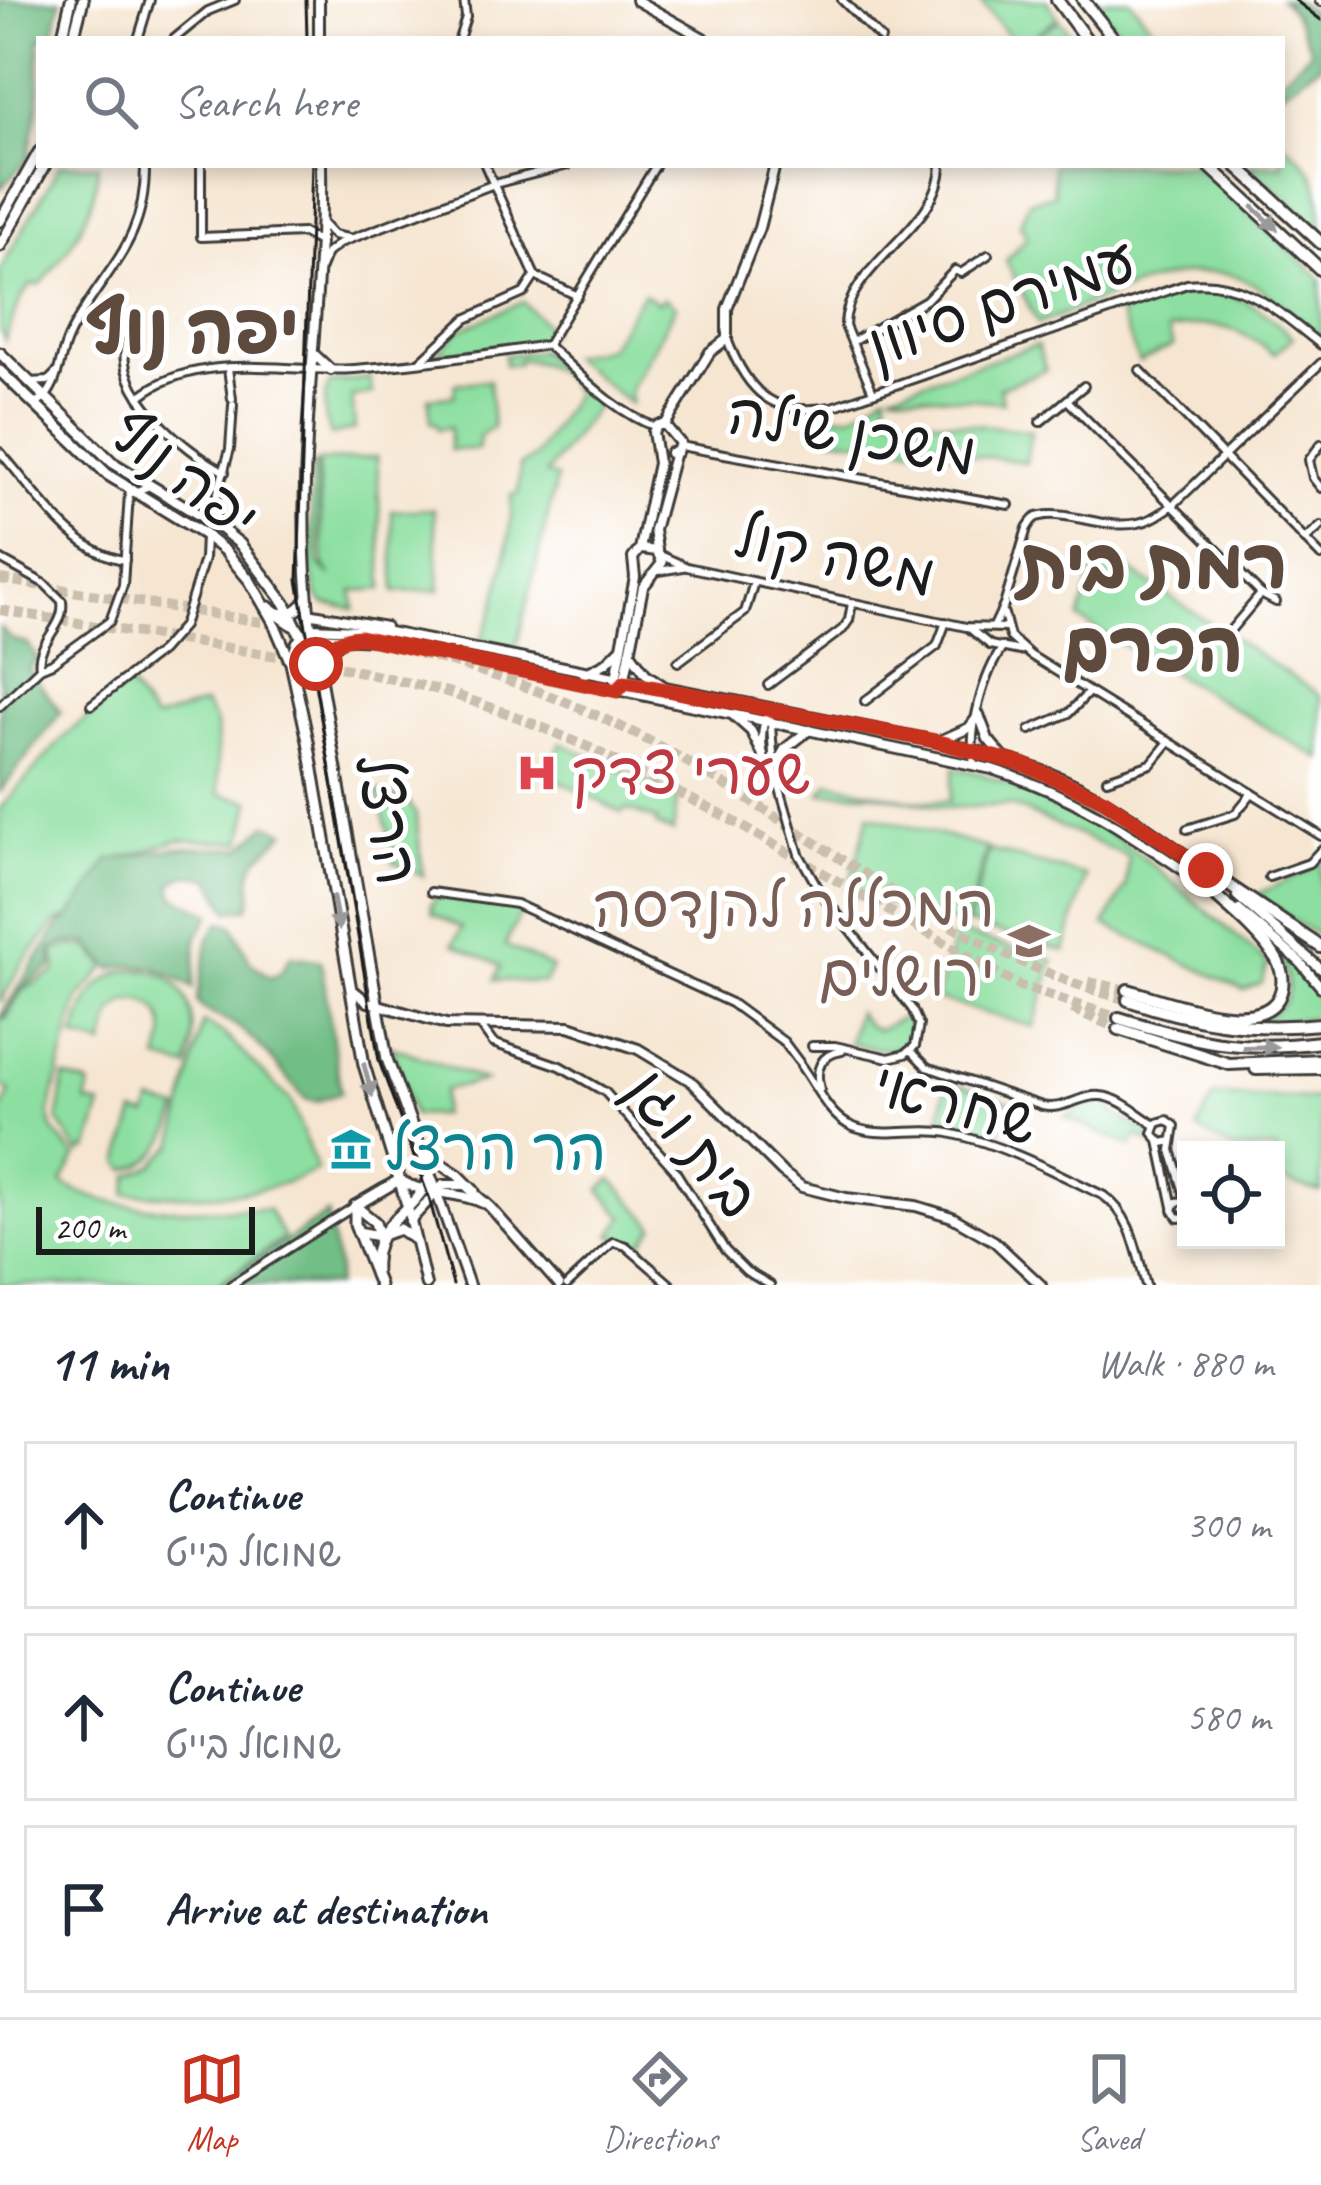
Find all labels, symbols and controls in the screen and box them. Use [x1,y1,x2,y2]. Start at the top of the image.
search box [36,36,1285,168]
icon: search [78,69,144,135]
text: Search here [174,74,357,131]
one-way arrow [1250,203,1279,231]
street label: עמירם סיוון [857,222,1145,384]
district label: יפה נוף [85,284,299,375]
street label: משכן שילה [722,375,982,493]
street label: יפה נוף [94,393,274,557]
street label: משה קול [728,498,942,614]
district label: רמת בית הכרם [1013,519,1288,693]
route start [289,637,343,691]
place label: שערי צדק [571,735,810,811]
street label: הרצל [338,747,436,891]
hospital icon: שערי צדק [514,750,560,796]
route end [1179,843,1233,897]
place label: המכללה להנדסה ירושלים [593,868,995,1013]
one-way arrow [327,895,346,932]
school or university icon: המכללה להנדסה ירושלים [1006,918,1052,964]
one-way arrow [1242,1037,1280,1056]
street label: שחראי [865,1046,1045,1162]
street label: בית וגן [610,1053,776,1233]
one-way arrow [359,1062,378,1099]
place label: הר הרצל [385,1111,607,1187]
museum icon: הר הרצל [328,1126,374,1172]
map controls [1177,1141,1285,1249]
button: locate [1177,1141,1285,1249]
scale bar [36,1201,255,1254]
text: 200 m [54,1207,125,1249]
text: 11 min [48,1331,169,1395]
text: Walk · 880 m [1097,1339,1273,1388]
text: Continue [165,1467,299,1524]
icon: ahead [51,1492,117,1558]
text: 300 m [1186,1501,1270,1550]
text: שמואל בייט [165,1529,341,1578]
text: Continue [165,1659,299,1716]
icon: ahead [51,1684,117,1750]
text: 580 m [1186,1693,1270,1742]
text: שמואל בייט [165,1721,341,1770]
icon: arrive [51,1876,117,1942]
text: Arrive at destination [165,1881,487,1938]
tab: Map [179,2046,245,2160]
tab: Directions [603,2046,718,2160]
tab: Saved [1076,2046,1142,2160]

